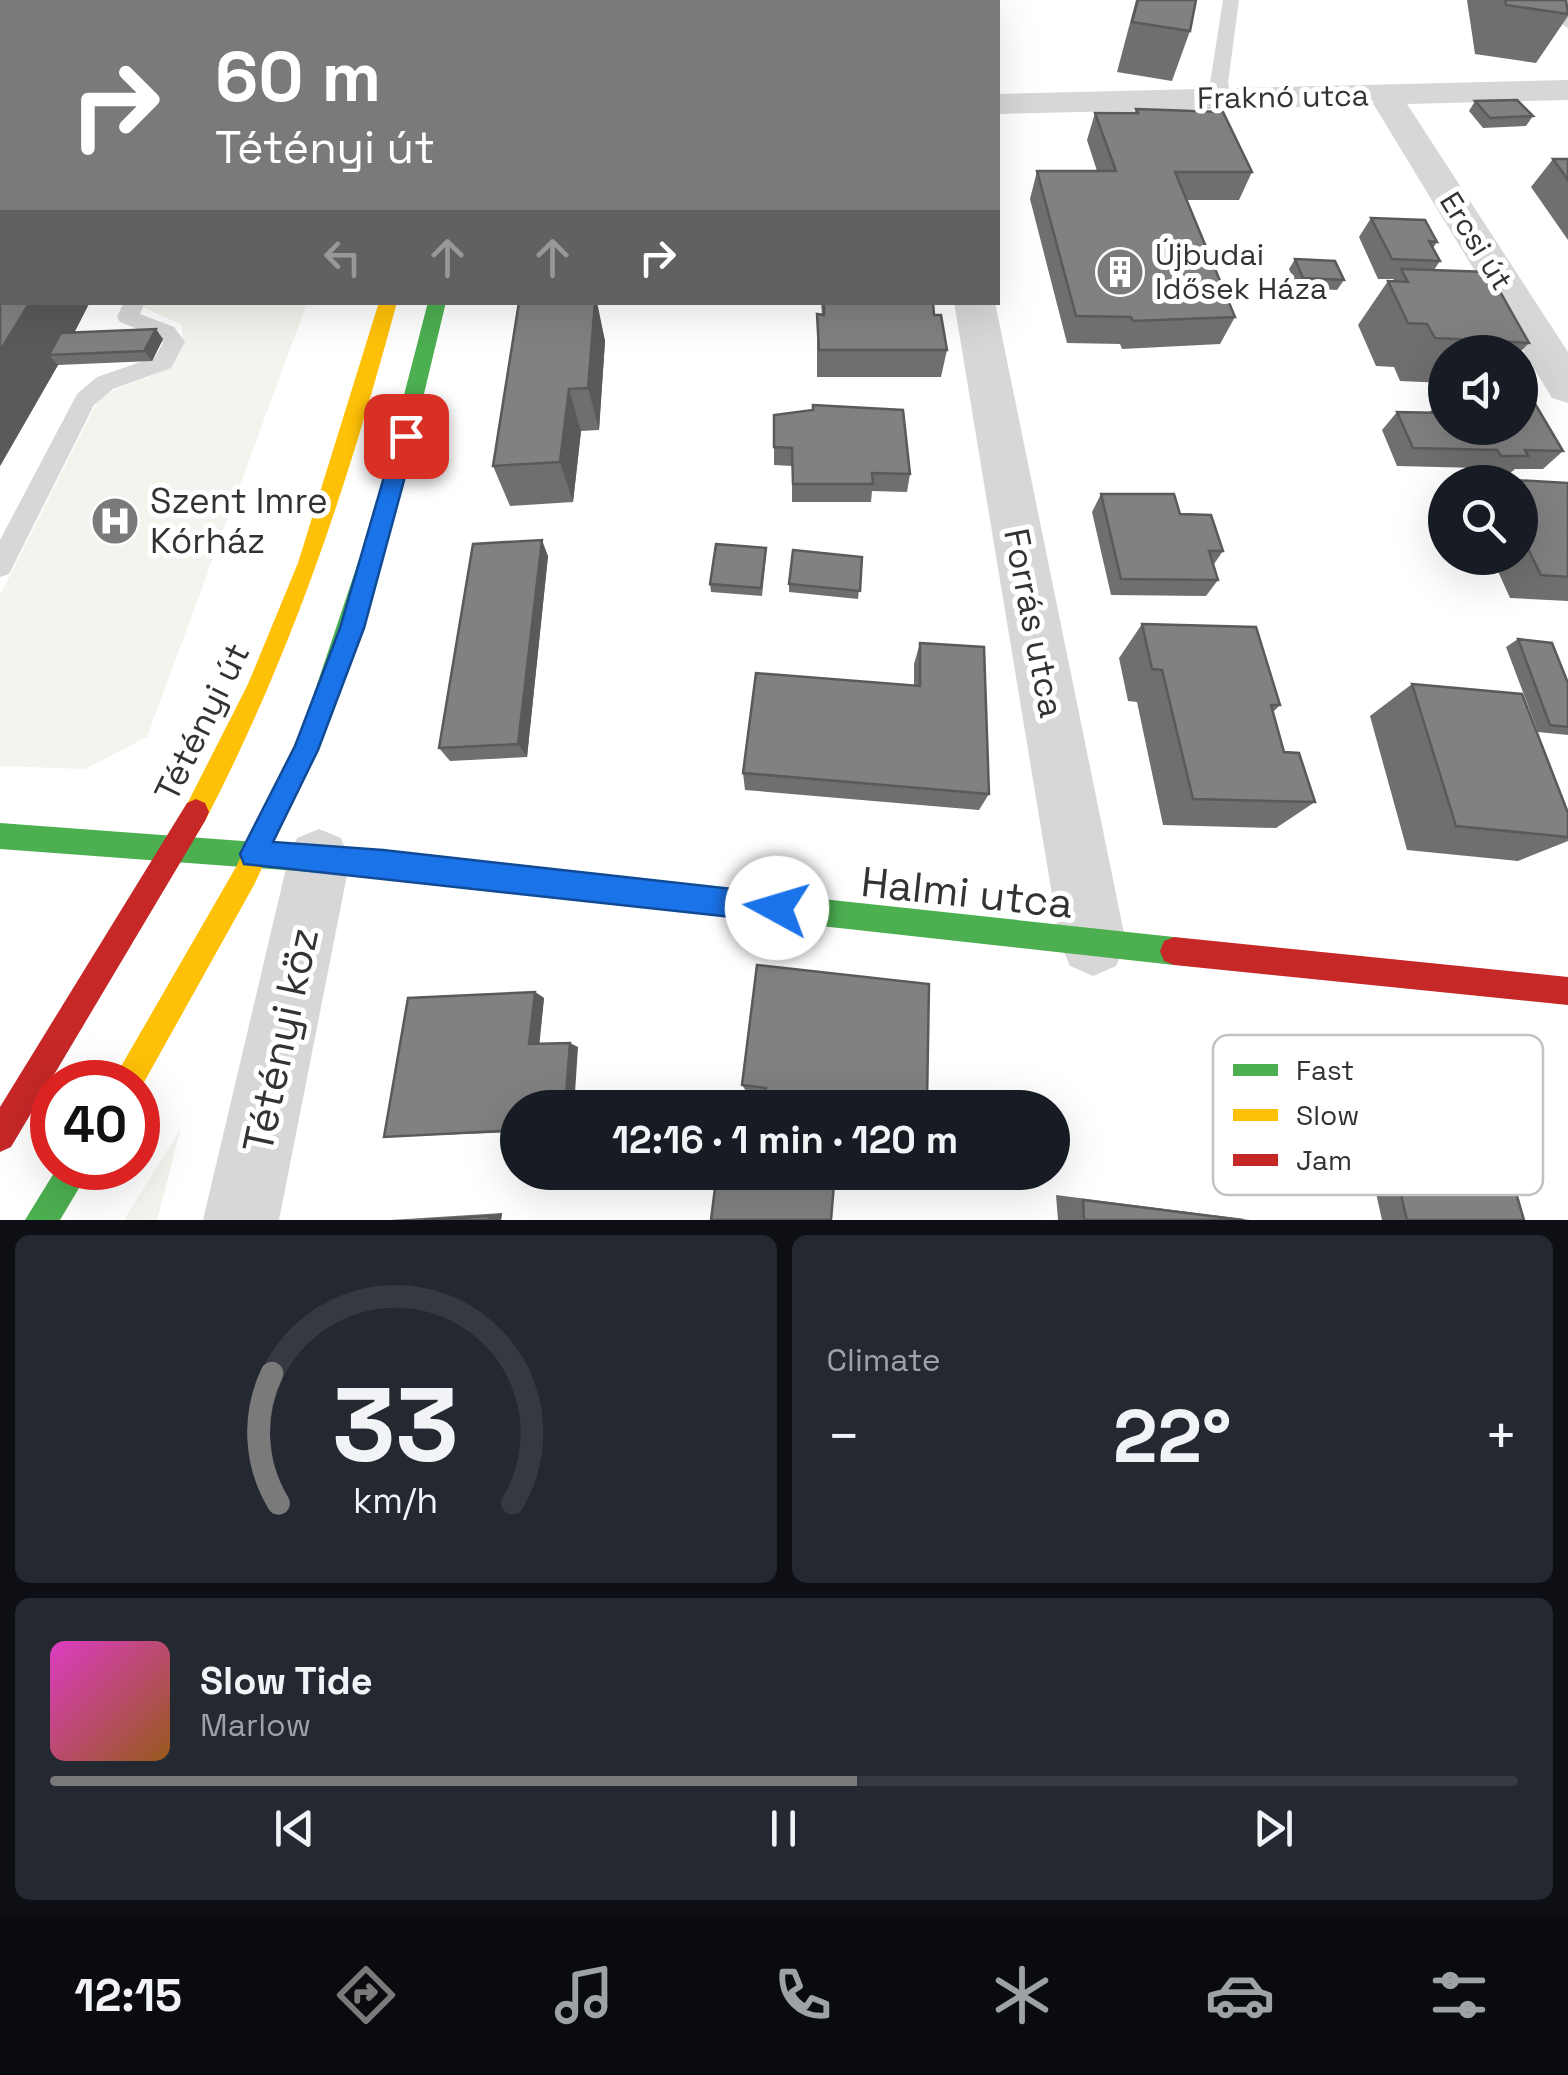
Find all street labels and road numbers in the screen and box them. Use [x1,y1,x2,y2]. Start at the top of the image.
street label: Fraknó utca [1197,76,1369,117]
street label: Ercsi út [1431,184,1522,297]
street label: Forrás utca [994,525,1074,721]
street label: Tétényi út [145,636,259,808]
street label: Halmi utca [858,855,1076,930]
street label: Tétényi köz [231,923,330,1157]

